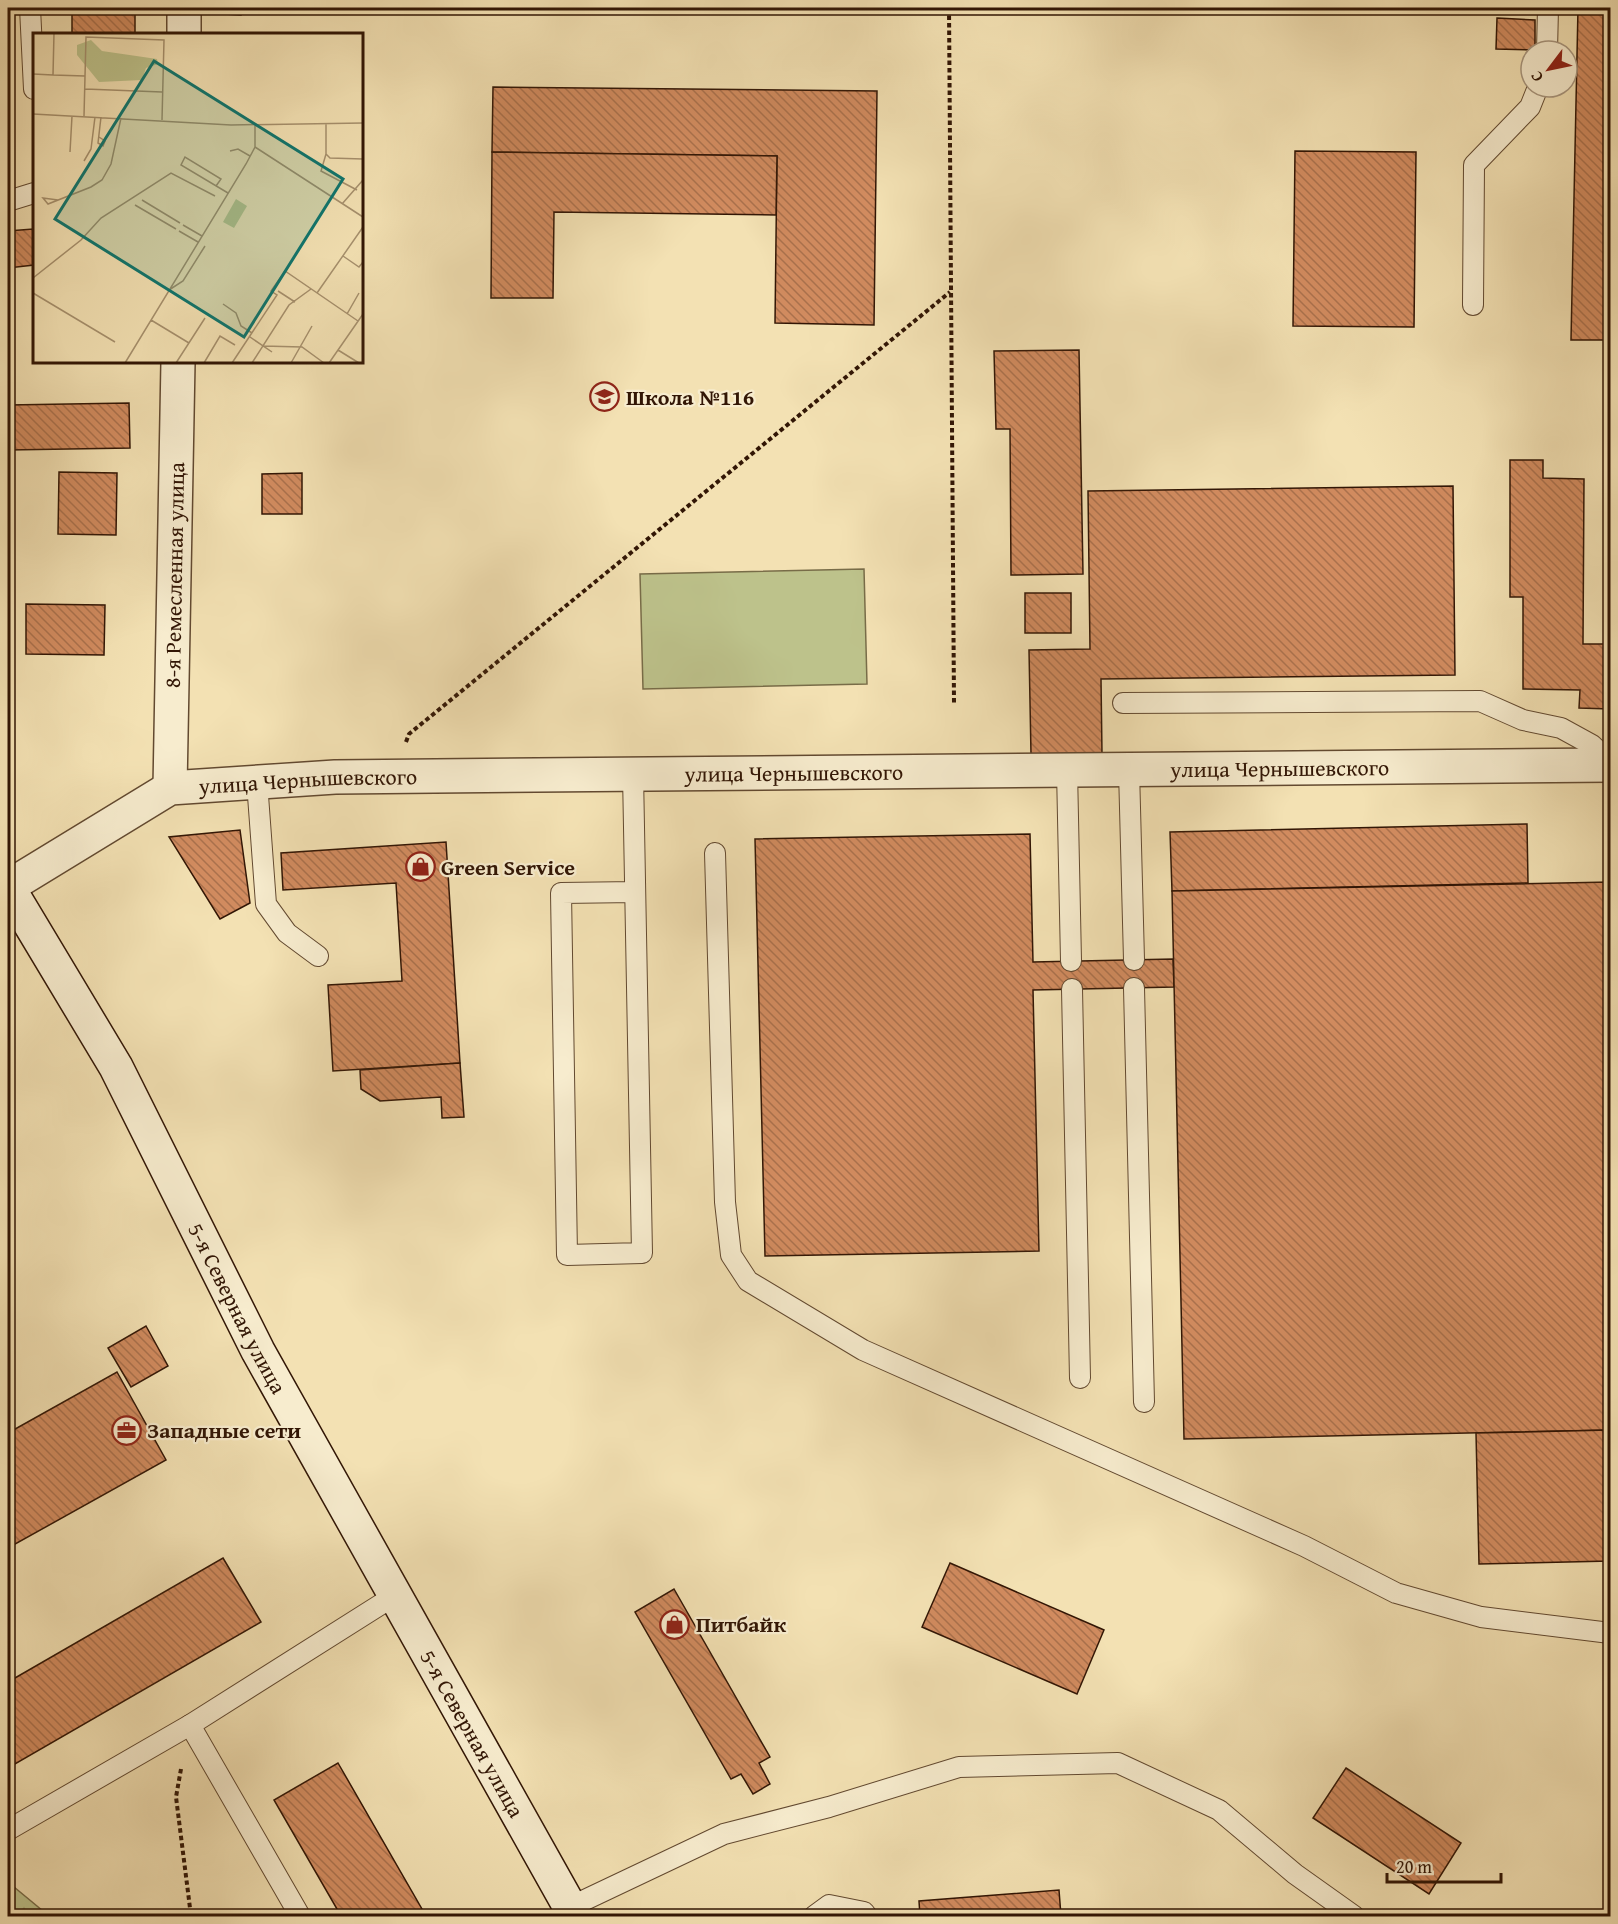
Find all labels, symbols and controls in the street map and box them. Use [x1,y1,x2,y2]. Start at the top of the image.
inset map [33,33,363,363]
north arrow [1519,39,1579,99]
text: С [1524,67,1549,87]
school or university icon: Школа №116 [589,381,621,413]
place label: Школа №116 [626,381,754,413]
street label: 8-я Ремесленная улица [156,461,192,688]
street label: улица Чернышевского [1169,751,1389,785]
street label: улица Чернышевского [683,756,903,790]
street label: улица Чернышевского [197,760,417,802]
shop icon: Green Service [404,851,436,883]
place label: Green Service [441,851,575,883]
street label: 5-я Северная улица [180,1217,295,1400]
office icon: Западные сети [110,1414,142,1446]
place label: Западные сети [147,1414,301,1446]
shop icon: Питбайк [659,1608,691,1640]
place label: Питбайк [696,1608,786,1640]
street label: 5-я Северная улица [413,1644,533,1824]
scale bar [1387,1846,1501,1884]
text: 20 m [1396,1853,1432,1880]

